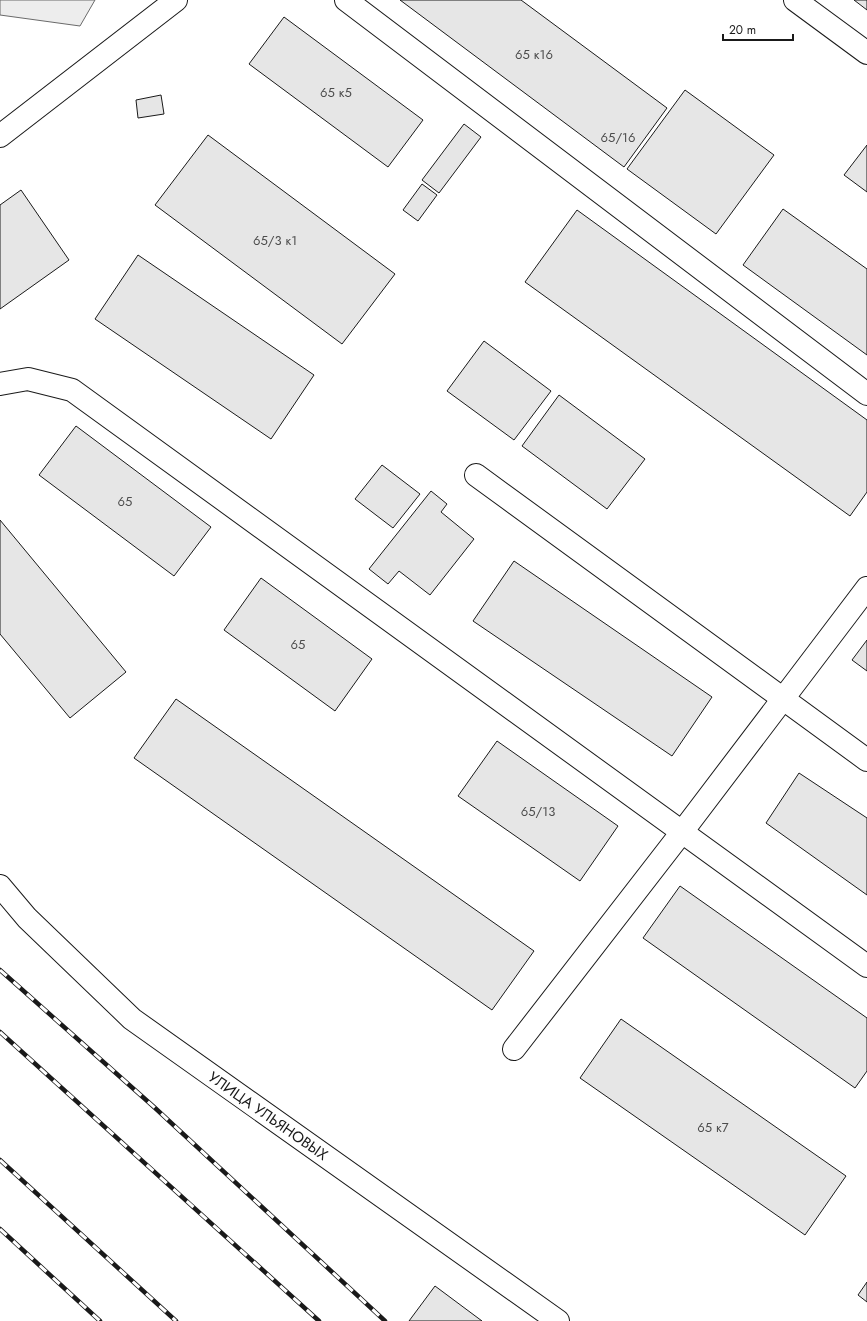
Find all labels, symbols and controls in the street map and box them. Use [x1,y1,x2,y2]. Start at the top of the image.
scale bar [723,16,793,42]
text: 20 m [729,21,756,39]
house number: 65 к16 [515,45,553,64]
house number: 65 к5 [320,83,352,102]
house number: 65/16 [601,128,635,147]
house number: 65/3 к1 [253,231,297,250]
house number: 65 [118,492,132,511]
house number: 65 [291,635,305,654]
house number: 65/13 [521,802,555,821]
street label: УЛИЦА УЛЬЯНОВЫХ [204,1066,333,1166]
house number: 65 к7 [697,1118,729,1137]

